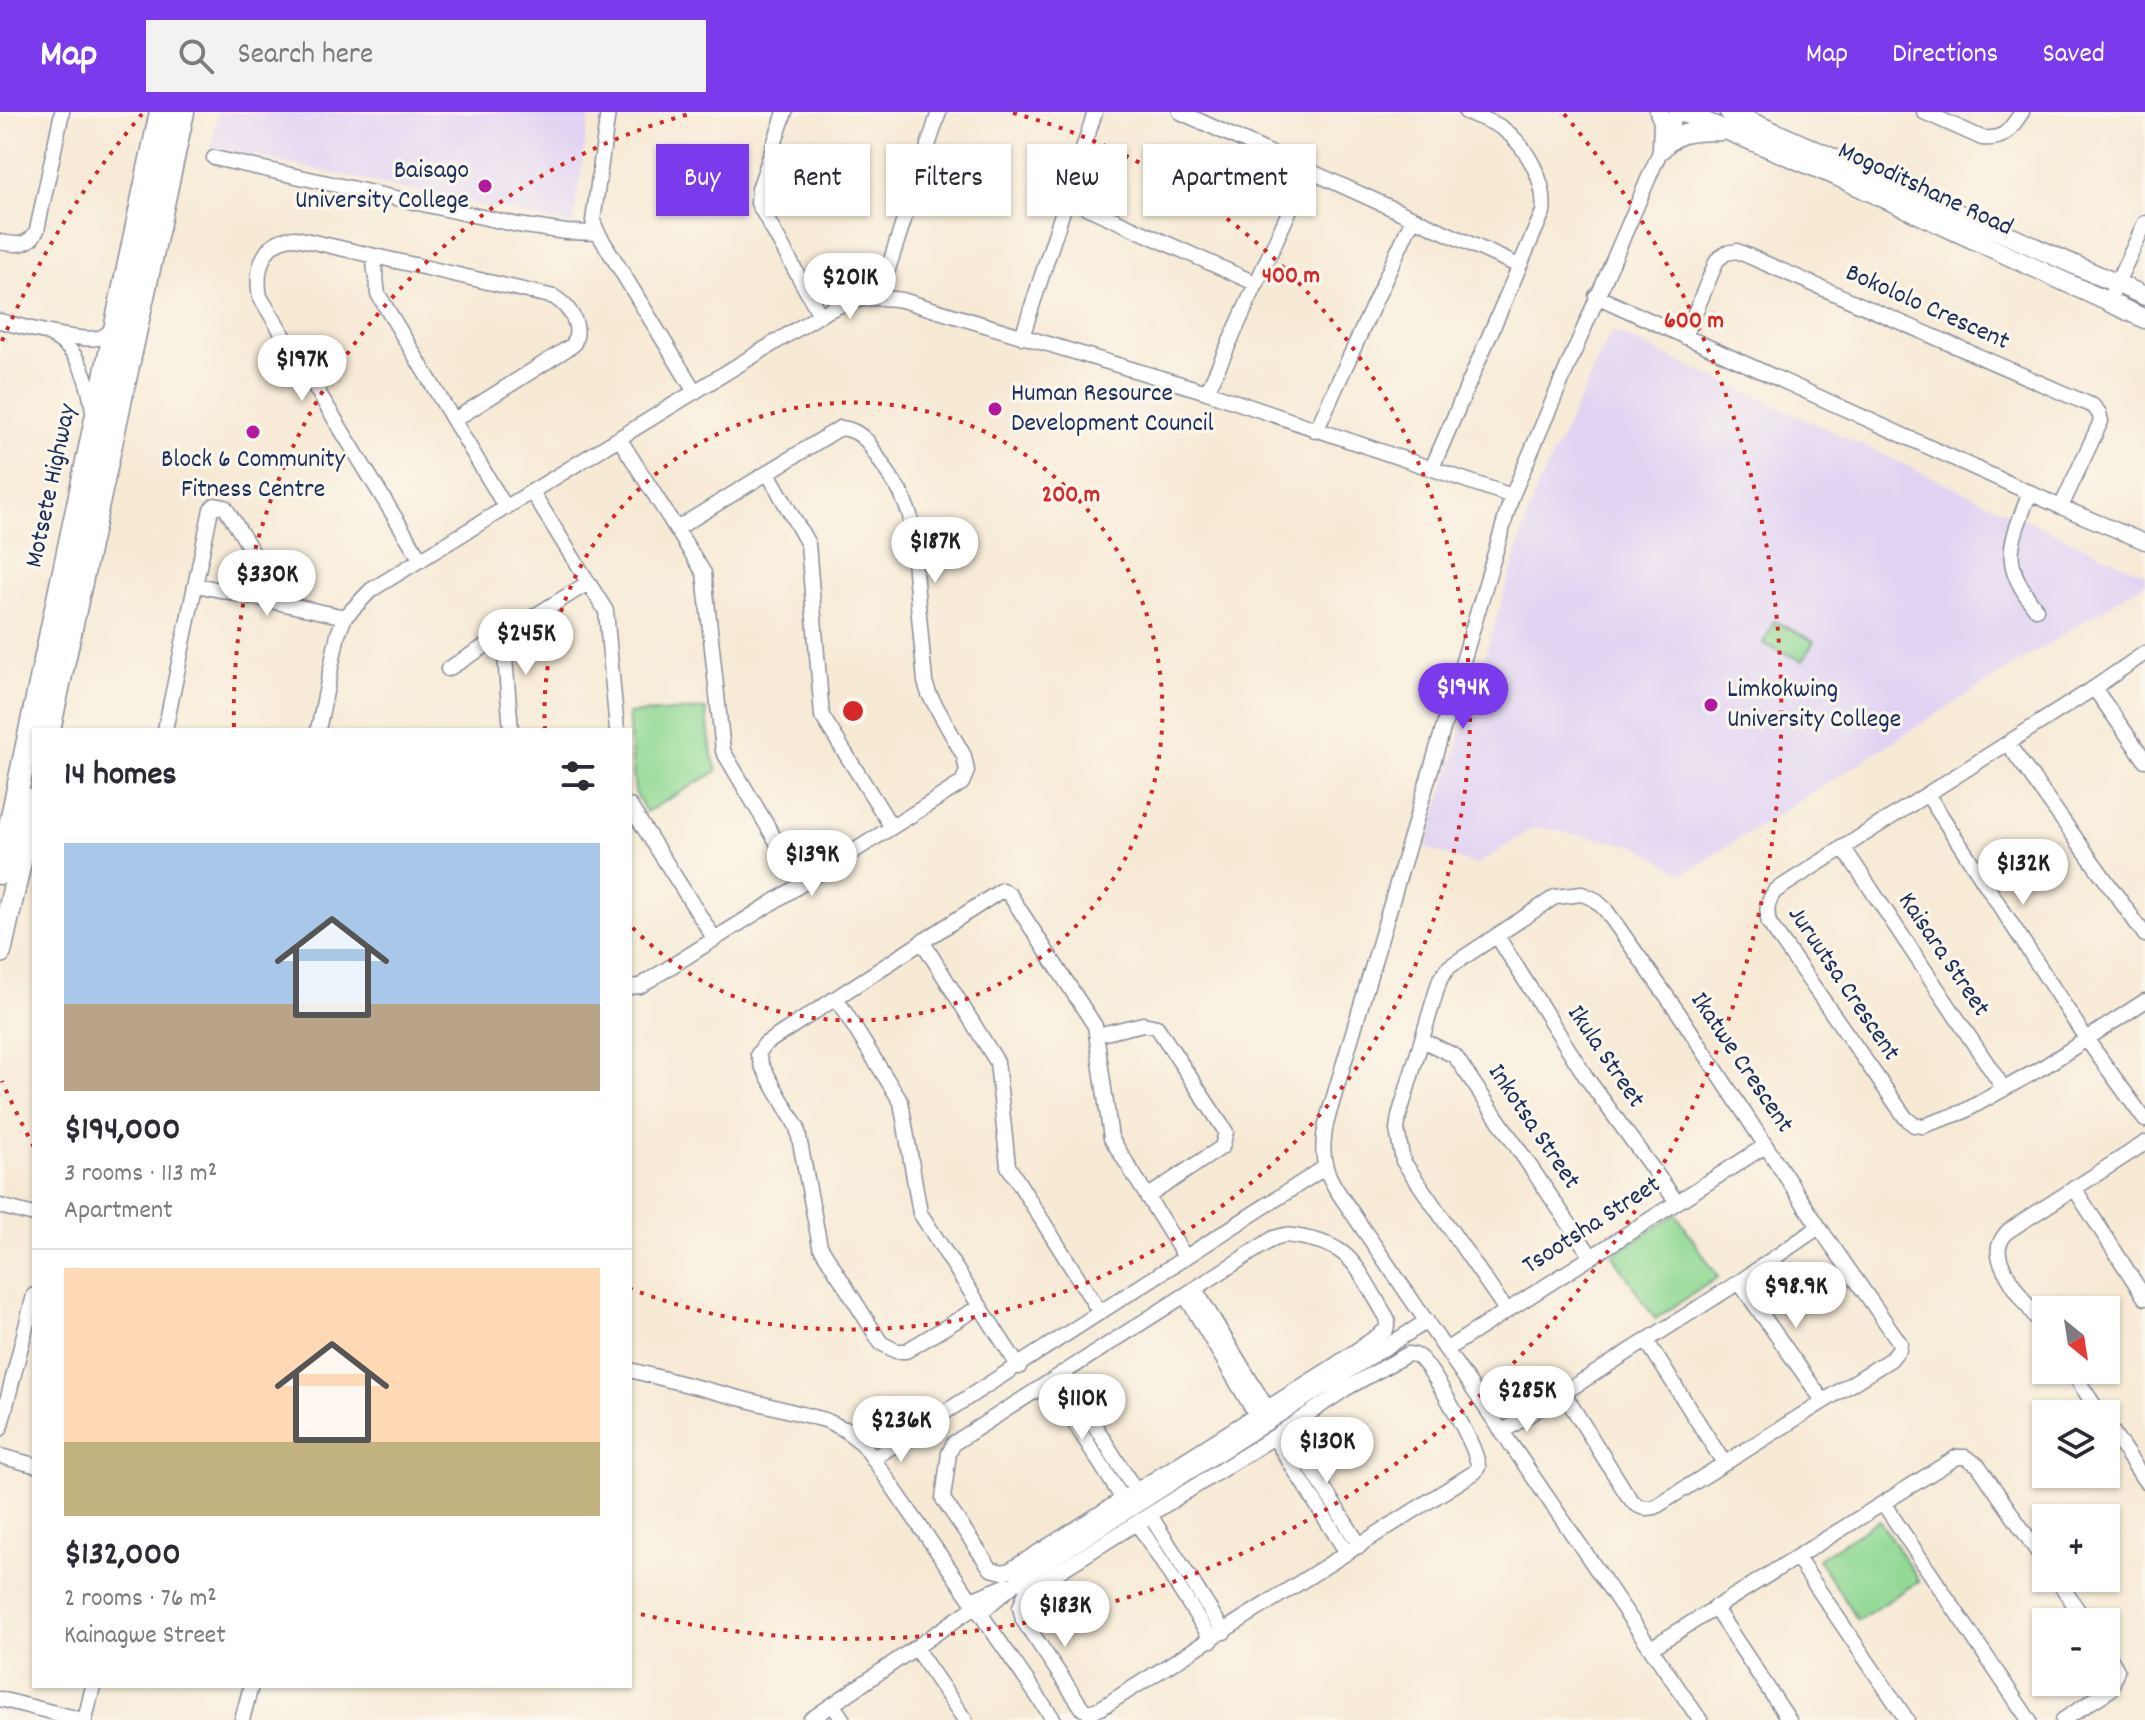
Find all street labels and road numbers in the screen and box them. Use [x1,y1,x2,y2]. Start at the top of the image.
street label: Mogoditshane Road [1831,133,2019,247]
street label: Bokololo Crescent [1839,255,2015,361]
street label: Motsete Highway [17,400,88,571]
street label: Kaisara Street [1888,885,1999,1025]
street label: Juruutsa Crescent [1777,899,1909,1069]
street label: Ikatwe Crescent [1680,985,1802,1141]
street label: Ikula Street [1557,998,1653,1116]
street label: Inkotsa Street [1477,1057,1589,1197]
street label: Tsootsha Street [1516,1167,1669,1285]

